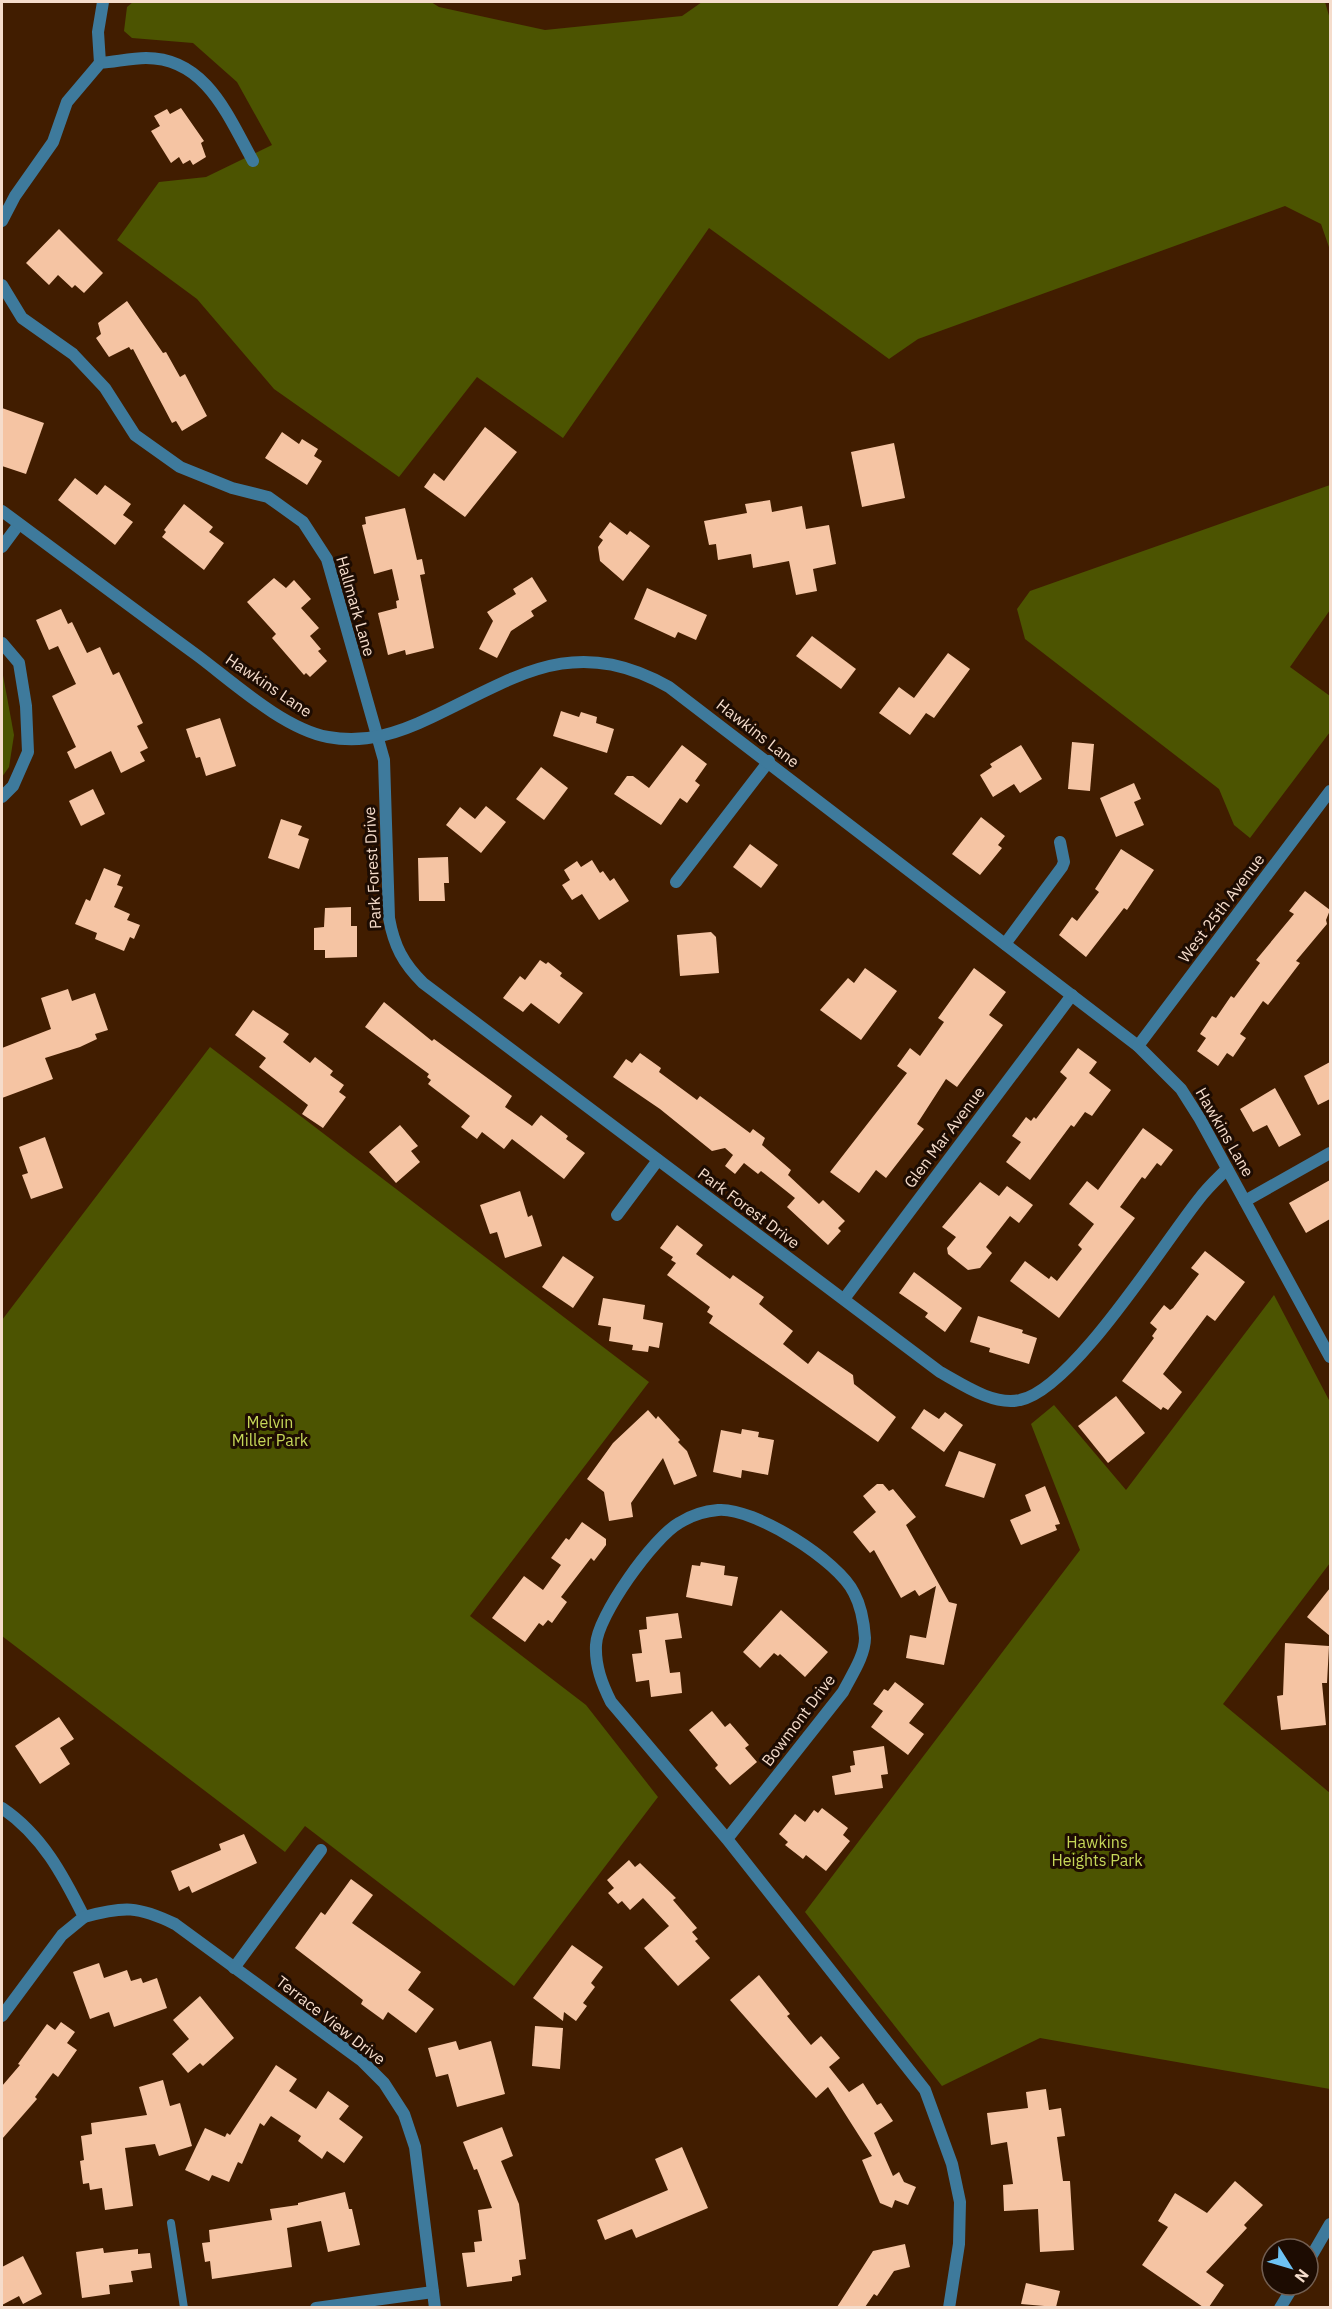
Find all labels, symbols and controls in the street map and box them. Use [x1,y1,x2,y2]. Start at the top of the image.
street label: Hallmark Lane [332,553,380,659]
street label: Hawkins Lane [222,649,316,721]
street label: Hawkins Lane [713,694,804,772]
street label: Park Forest Drive [359,806,385,930]
street label: West 25th Avenue [1174,850,1269,966]
street label: Glen Mar Avenue [899,1082,989,1192]
street label: Hawkins Lane [1191,1084,1259,1180]
street label: Park Forest Drive [694,1163,804,1253]
park label: Melvin Miller Park [232,1412,309,1450]
street label: Bowmont Drive [757,1670,839,1770]
park label: Hawkins Heights Park [1051,1832,1143,1870]
street label: Terrace View Drive [272,1971,390,2069]
north arrow [1260,2237,1320,2297]
text: N [1291,2265,1313,2287]

